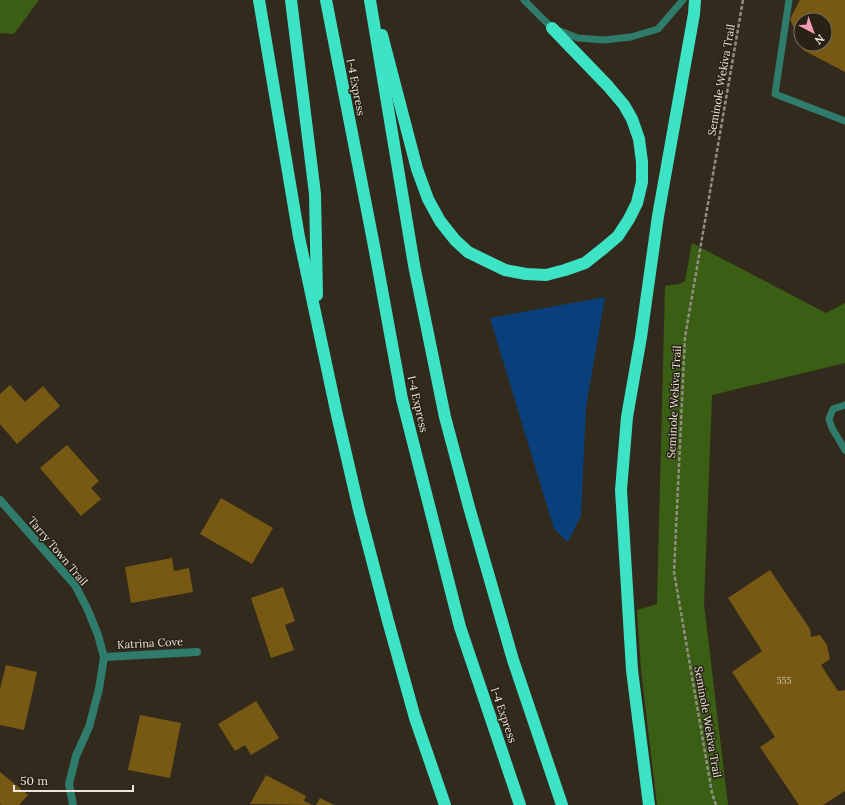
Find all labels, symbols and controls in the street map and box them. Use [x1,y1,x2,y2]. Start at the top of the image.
north arrow [793,12,833,52]
street label: Seminole Wekiva Trail [704,23,738,137]
text: N [811,31,827,48]
street label: I-4 Express [344,57,368,117]
street label: Seminole Wekiva Trail [664,345,684,459]
street label: I-4 Express [405,374,431,434]
street label: Tarry Town Trail [25,514,91,588]
street label: Katrina Cove [117,634,183,652]
street label: Seminole Wekiva Trail [691,665,725,779]
house number: 555 [777,675,791,686]
street label: I-4 Express [488,685,520,745]
scale bar [14,767,133,793]
text: 50 m [20,773,48,788]

